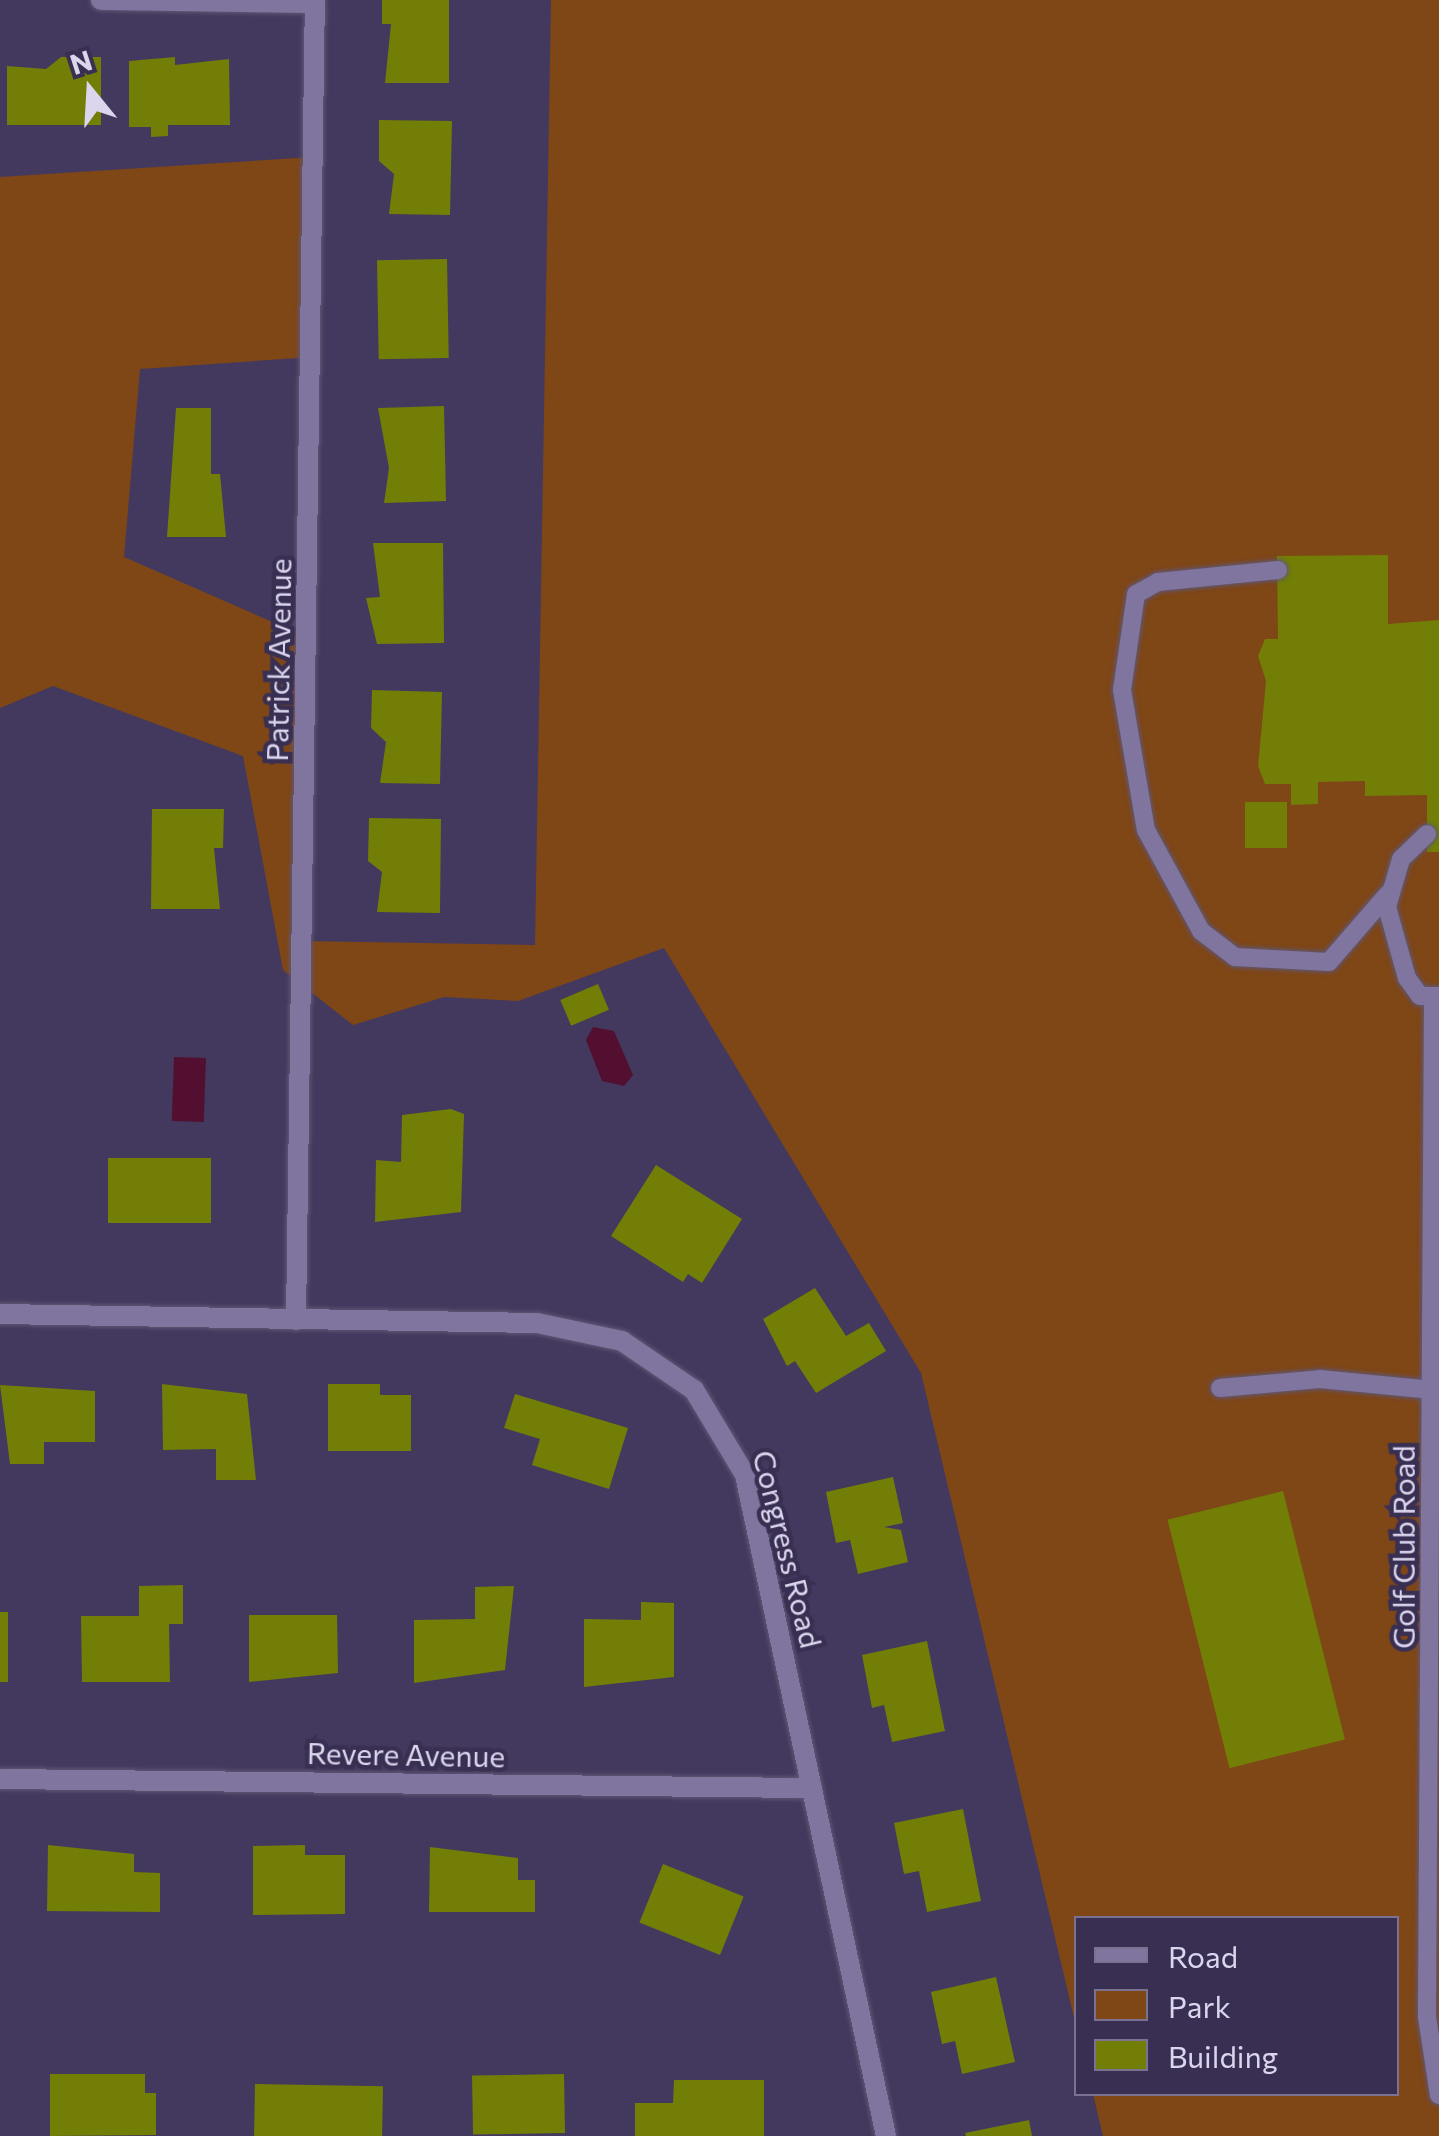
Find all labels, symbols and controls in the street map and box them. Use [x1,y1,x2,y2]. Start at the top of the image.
north arrow [40,40,140,140]
text: N [65,42,96,81]
street label: Patrick Avenue [258,558,298,762]
street label: Golf Club Road [1385,1445,1421,1649]
street label: Congress Road [746,1447,830,1651]
street label: Revere Avenue [307,1734,505,1774]
legend [1074,1916,1399,2096]
text: Road [1168,1937,1238,1974]
text: Park [1168,1987,1231,2024]
text: Building [1168,2037,1278,2074]

